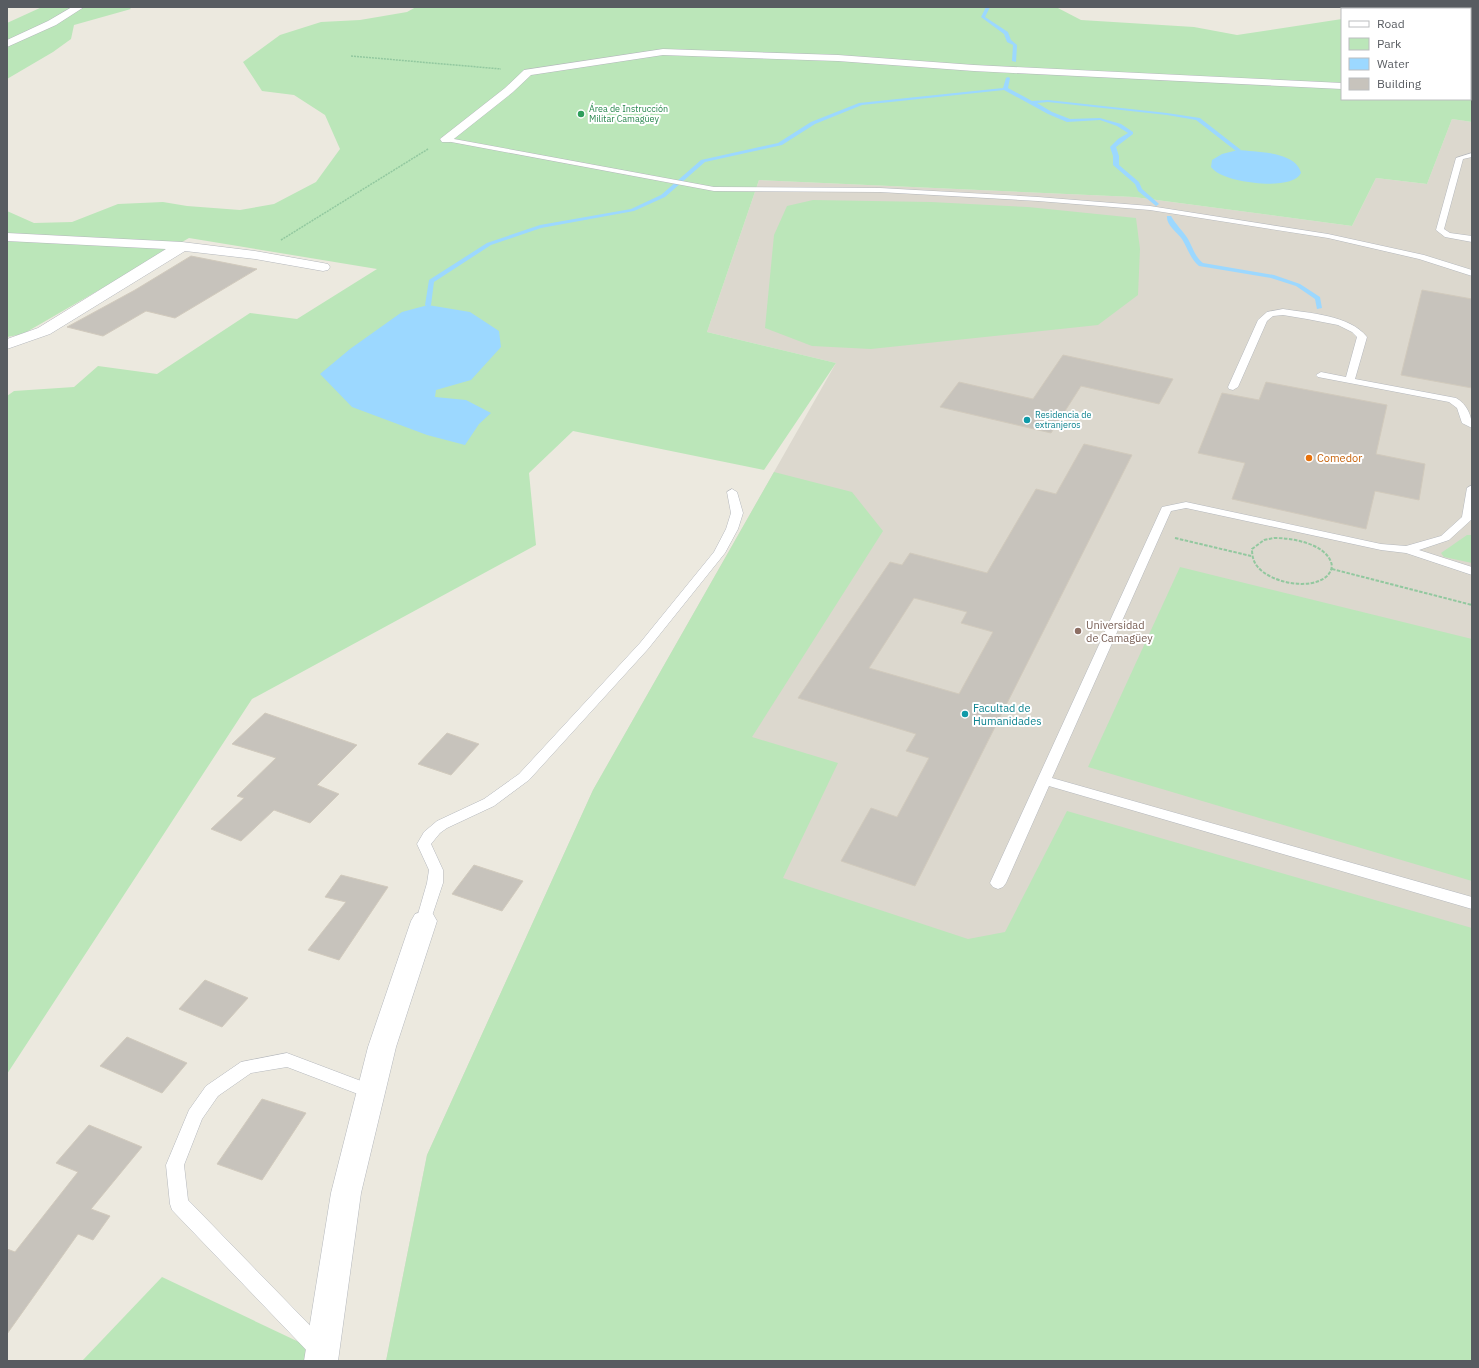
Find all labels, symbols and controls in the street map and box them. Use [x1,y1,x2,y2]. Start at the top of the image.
legend [1341,8,1471,100]
text: Road [1377,16,1405,31]
text: Park [1377,36,1402,51]
text: Water [1377,56,1410,71]
text: Building [1377,76,1422,91]
place label: Área de Instrucción Militar Camagüey [589,102,668,124]
marker: Área de Instrucción Militar Camagüey [576,109,586,119]
place label: Residencia de extranjeros [1035,409,1091,430]
marker: Residencia de extranjeros [1022,415,1032,425]
place label: Comedor [1317,451,1362,465]
marker: Comedor [1304,453,1314,463]
place label: Universidad de Camagüey [1086,618,1153,645]
marker: Universidad de Camagüey [1073,626,1083,636]
place label: Facultad de Humanidades [973,701,1042,728]
marker: Facultad de Humanidades [960,709,970,719]

